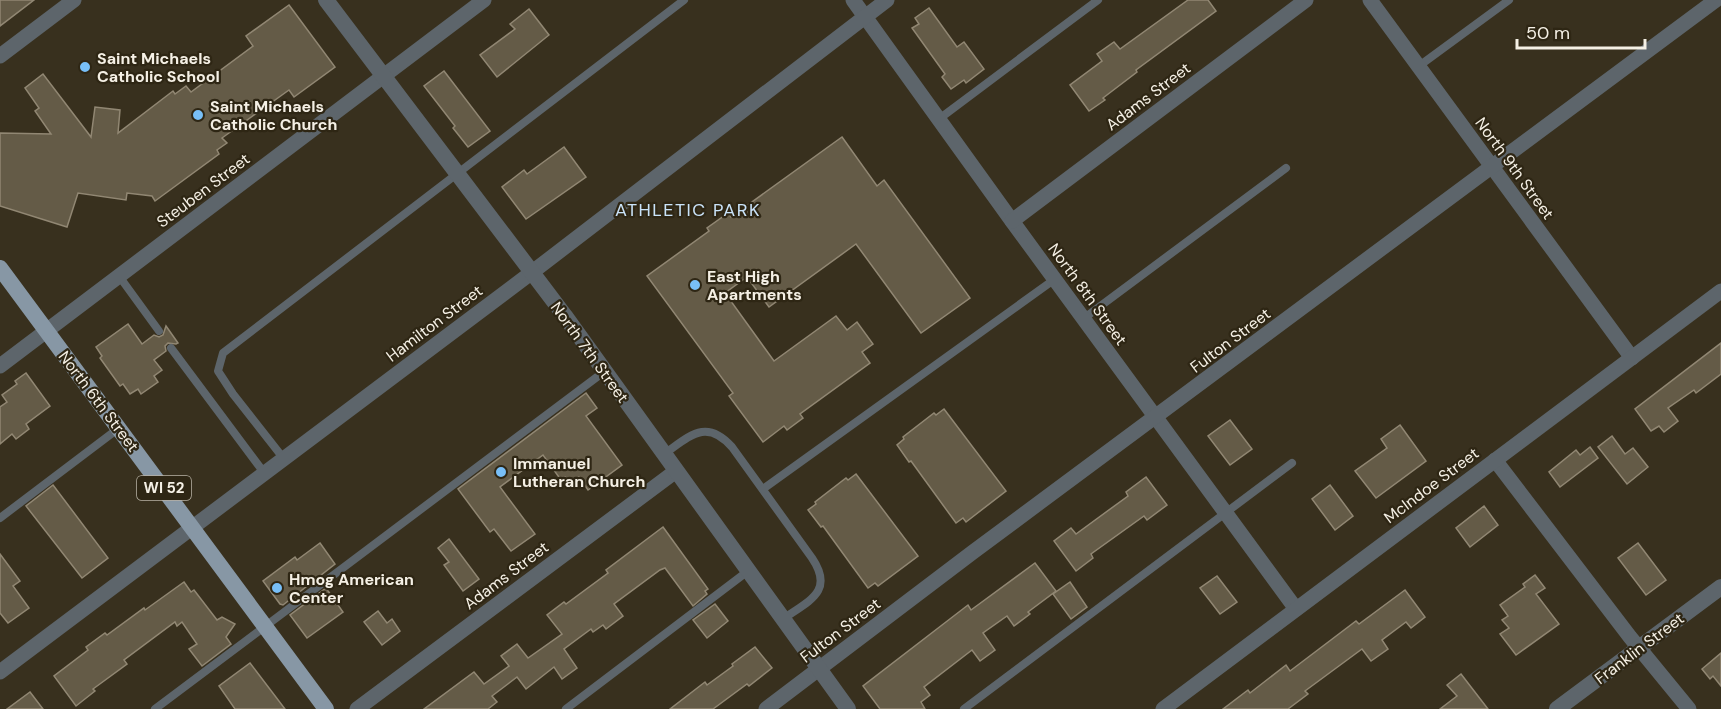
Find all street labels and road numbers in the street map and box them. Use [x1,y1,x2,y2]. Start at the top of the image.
street label: Adams Street [1102,58,1195,135]
street label: North 9th Street [1470,113,1559,224]
street label: Steuben Street [152,148,254,232]
street label: North 8th Street [1044,239,1132,349]
street label: Hamilton Street [382,280,487,367]
street label: North 7th Street [546,298,633,407]
street label: Fulton Street [1186,303,1275,378]
street label: North 6th Street [54,347,143,456]
street label: McIndoe Street [1380,443,1483,528]
road number: WI 52 [137,476,191,500]
street label: Adams Street [460,537,553,614]
street label: Fulton Street [796,593,885,668]
street label: Franklin Street [1590,608,1688,689]

